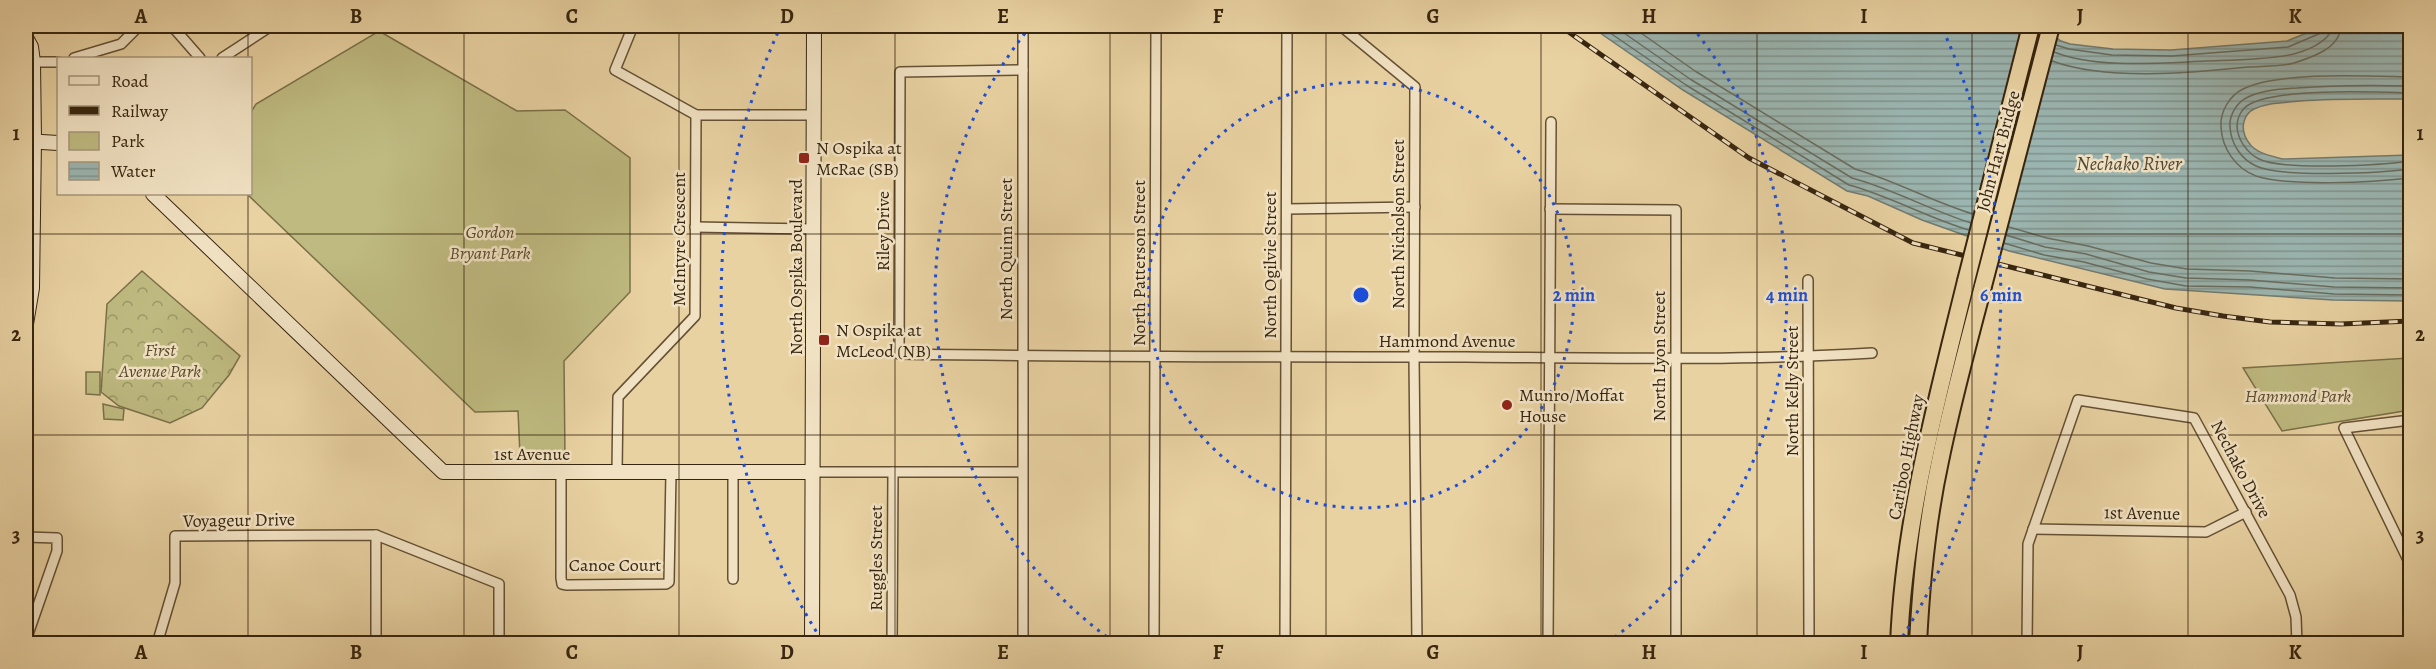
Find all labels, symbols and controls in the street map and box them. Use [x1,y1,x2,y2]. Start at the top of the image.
text: A [134,3,148,30]
text: B [350,3,362,30]
text: C [566,3,578,30]
text: D [780,3,794,30]
text: E [997,3,1009,30]
text: F [1213,3,1224,30]
text: G [1426,3,1440,30]
text: H [1642,3,1657,30]
text: I [1860,3,1868,30]
text: J [2077,3,2084,30]
text: K [2288,3,2302,30]
legend [57,57,252,195]
text: Road [111,69,149,93]
street label: John Hart Bridge [1970,88,2026,214]
text: Railway [111,99,169,123]
text: 1 [12,120,20,147]
text: 1 [2416,120,2424,147]
text: Park [111,129,145,153]
place label: N Ospika at McRae (SB) [816,136,902,181]
street label: North Nicholson Street [1386,139,1410,309]
water label: Nechako River [2076,150,2183,177]
marker: N Ospika at McRae (SB) [797,151,811,165]
text: Water [110,159,156,183]
street label: McIntyre Crescent [667,172,691,306]
street label: North Ospika Boulevard [784,178,808,355]
street label: North Quinn Street [994,178,1018,320]
street label: North Patterson Street [1127,180,1151,346]
street label: Riley Drive [871,191,895,271]
street label: North Ogilvie Street [1258,191,1282,339]
park label: Gordon Bryant Park [450,220,530,265]
text: 2 min [1553,283,1595,307]
text: 4 min [1766,283,1808,307]
text: 6 min [1980,283,2022,307]
centre of rings [1351,285,1371,305]
street label: North Lyon Street [1647,291,1671,421]
place label: N Ospika at McLeod (NB) [836,318,931,363]
text: 2 [11,321,21,348]
text: 2 [2415,321,2425,348]
street label: North Kelly Street [1780,325,1804,457]
street label: Hammond Avenue [1378,329,1516,353]
marker: N Ospika at McLeod (NB) [817,333,831,347]
park label: First Avenue Park [118,338,201,383]
place label: Munro/Moffat House [1519,383,1624,428]
park label: Hammond Park [2245,384,2351,408]
street label: Cariboo Highway [1882,391,1930,522]
marker: Munro/Moffat House [1500,398,1514,412]
street label: Nechako Drive [2205,416,2277,522]
street label: 1st Avenue [494,442,570,466]
street label: 1st Avenue [2104,500,2180,526]
street label: Ruggles Street [864,505,888,611]
street label: Voyageur Drive [182,507,295,533]
text: 3 [12,522,20,549]
text: 3 [2416,522,2424,549]
street label: Canoe Court [569,553,661,577]
text: A [134,639,148,666]
text: B [350,639,362,666]
text: C [566,639,578,666]
text: D [780,639,794,666]
text: E [997,639,1009,666]
text: F [1213,639,1224,666]
text: G [1426,639,1440,666]
text: H [1642,639,1657,666]
text: I [1860,639,1868,666]
text: J [2077,639,2084,666]
text: K [2288,639,2302,666]

